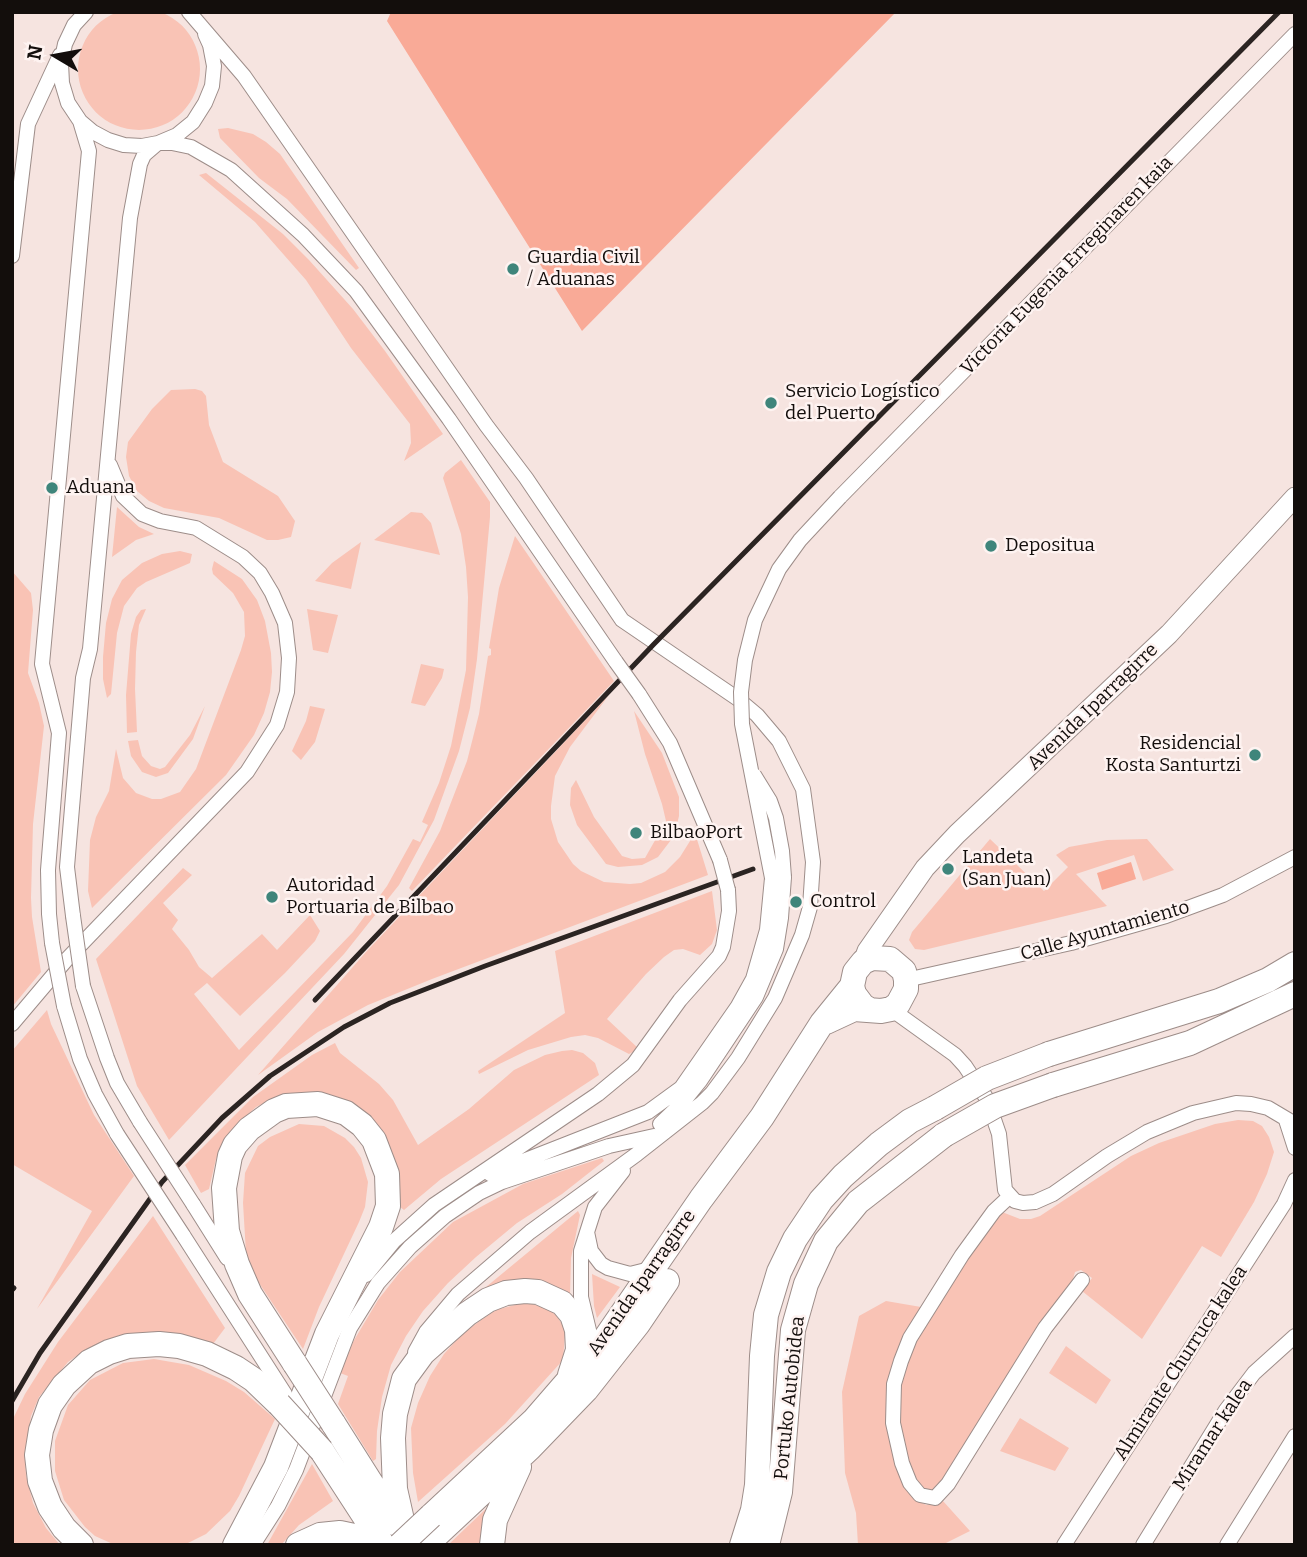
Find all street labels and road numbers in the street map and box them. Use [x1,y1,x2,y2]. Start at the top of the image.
street label: Victoria Eugenia Erreginaren kaia [956,152,1178,380]
street label: Avenida Iparragirre [1023,639,1163,775]
street label: Calle Ayuntamiento [1018,896,1192,966]
street label: Avenida Iparragirre [583,1206,701,1360]
street label: Almirante Churruca kalea [1109,1261,1253,1465]
street label: Portuko Autobidea [770,1315,810,1481]
street label: Miramar kalea [1168,1375,1258,1495]

